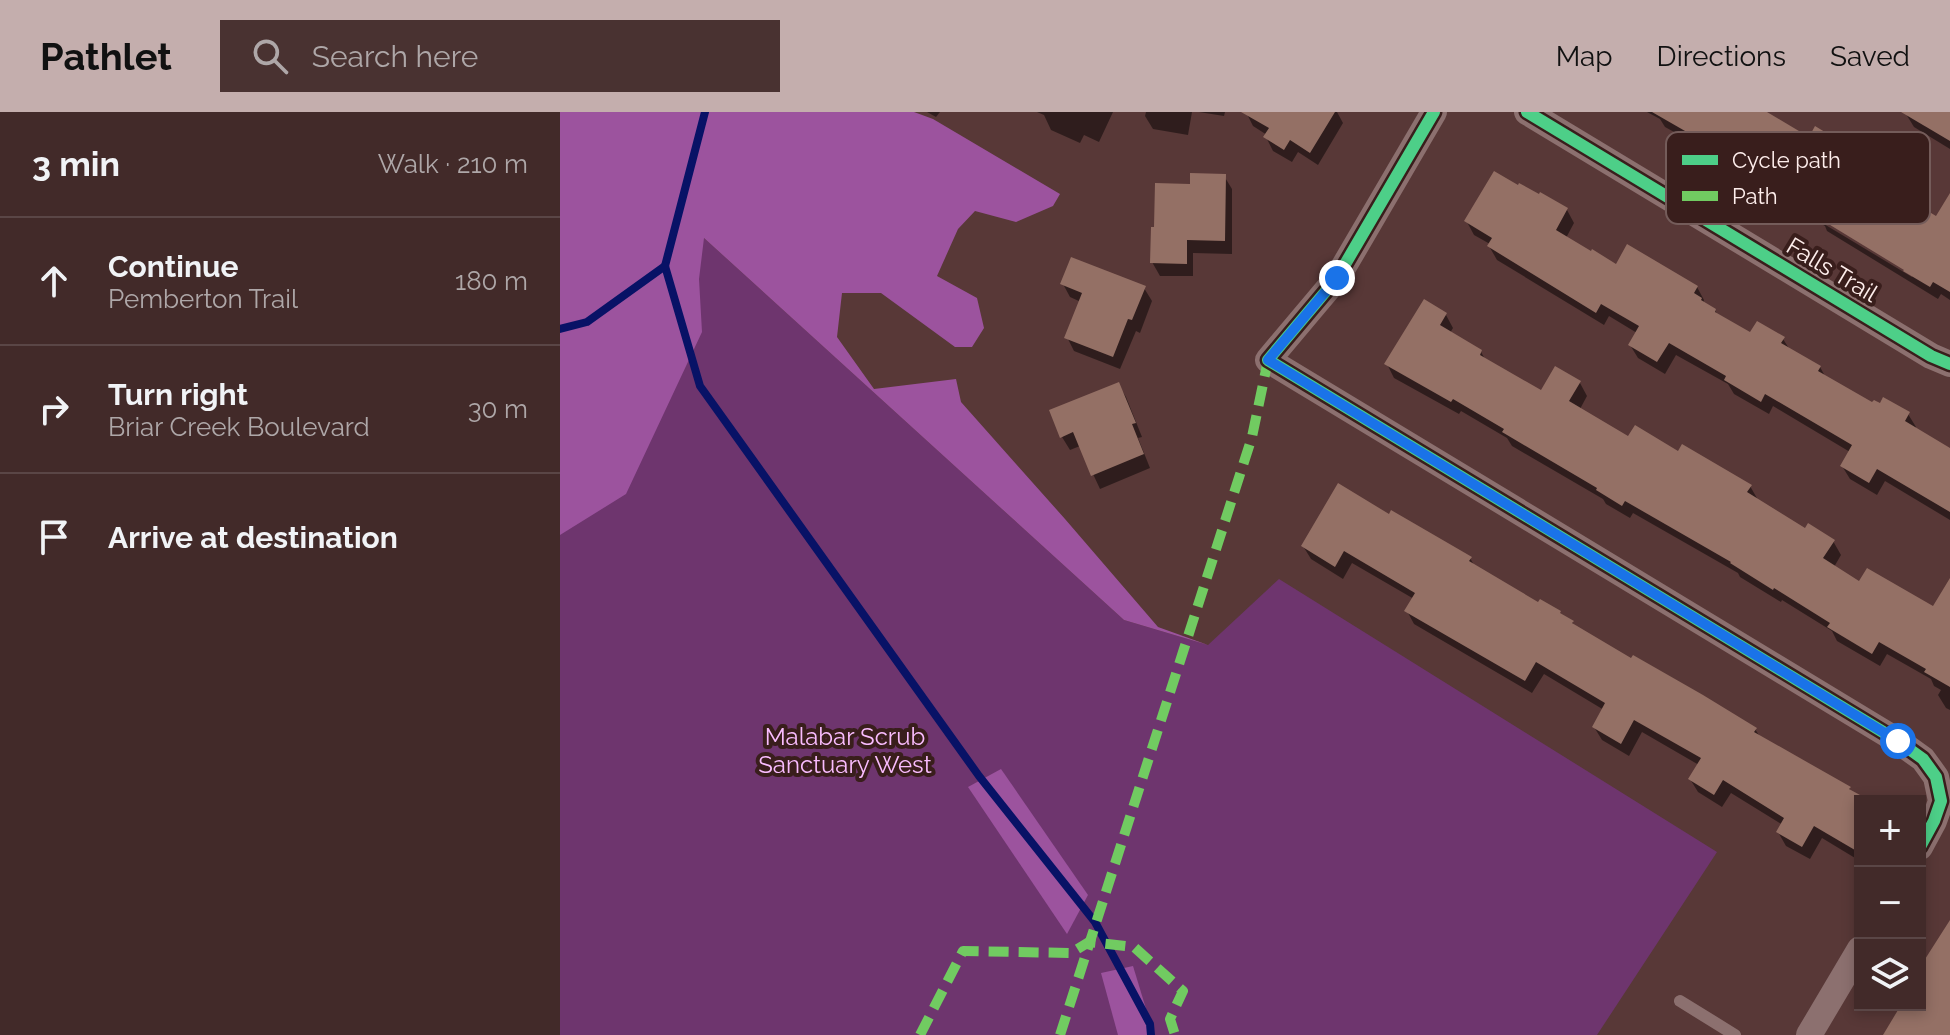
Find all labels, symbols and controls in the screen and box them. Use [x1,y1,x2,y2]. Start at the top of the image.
search box [220,20,780,92]
text: Pathlet [40,34,172,79]
icon: search [248,34,292,78]
text: Search here [312,39,478,74]
text: Map [1556,40,1613,73]
text: Directions [1657,40,1786,73]
text: Saved [1830,40,1910,73]
legend [1666,132,1930,224]
text: 3 min [32,144,120,184]
text: Cycle path [1732,147,1841,173]
text: Walk · 210 m [378,149,528,179]
text: Path [1732,183,1778,209]
street label: Falls Trail [1781,231,1884,308]
text: Continue [108,249,239,284]
icon: ahead [32,259,76,303]
route end [1319,260,1355,296]
text: 180 m [455,266,528,296]
text: Pemberton Trail [108,284,298,314]
text: Turn right [108,377,248,412]
icon: right [32,387,76,431]
text: 30 m [468,394,528,424]
text: Briar Creek Boulevard [108,412,370,442]
icon: arrive [32,515,76,559]
text: Arrive at destination [108,520,398,555]
park label: Malabar Scrub Sanctuary West [758,722,932,779]
route start [1880,723,1916,759]
map controls [1854,795,1926,1011]
button: + [1854,795,1926,867]
button: − [1854,867,1926,939]
button: layers [1854,939,1926,1011]

